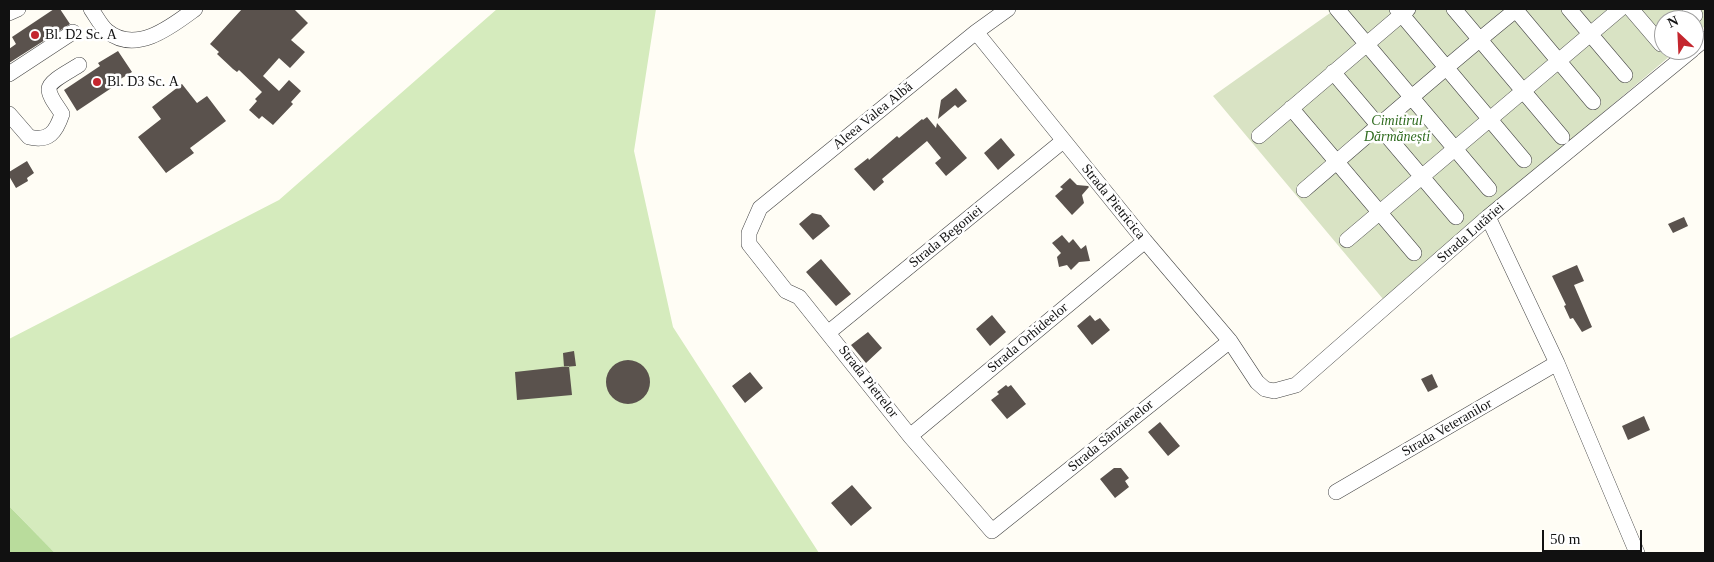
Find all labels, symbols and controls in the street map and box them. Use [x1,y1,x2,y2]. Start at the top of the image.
north arrow [1654,10,1704,60]
text: N [1665,13,1681,31]
place label: Bl. D2 Sc. A [45,27,117,43]
marker: Bl. D2 Sc. A [29,29,41,41]
place label: Bl. D3 Sc. A [107,74,179,90]
marker: Bl. D3 Sc. A [91,76,103,88]
street label: Aleea Valea Albă [830,79,916,153]
park label: Cimitirul Dărmănești [1364,113,1430,146]
street label: Strada Pietricica [1077,161,1149,243]
street label: Strada Lutăriei [1434,199,1508,267]
street label: Strada Begoniei [906,202,986,272]
street label: Strada Orhideelor [984,299,1072,377]
street label: Strada Pietrelor [834,342,902,422]
street label: Strada Veteranilor [1399,395,1495,461]
street label: Strada Sânzienelor [1065,396,1157,476]
scale bar [1544,520,1644,552]
text: 50 m [1550,531,1580,547]

